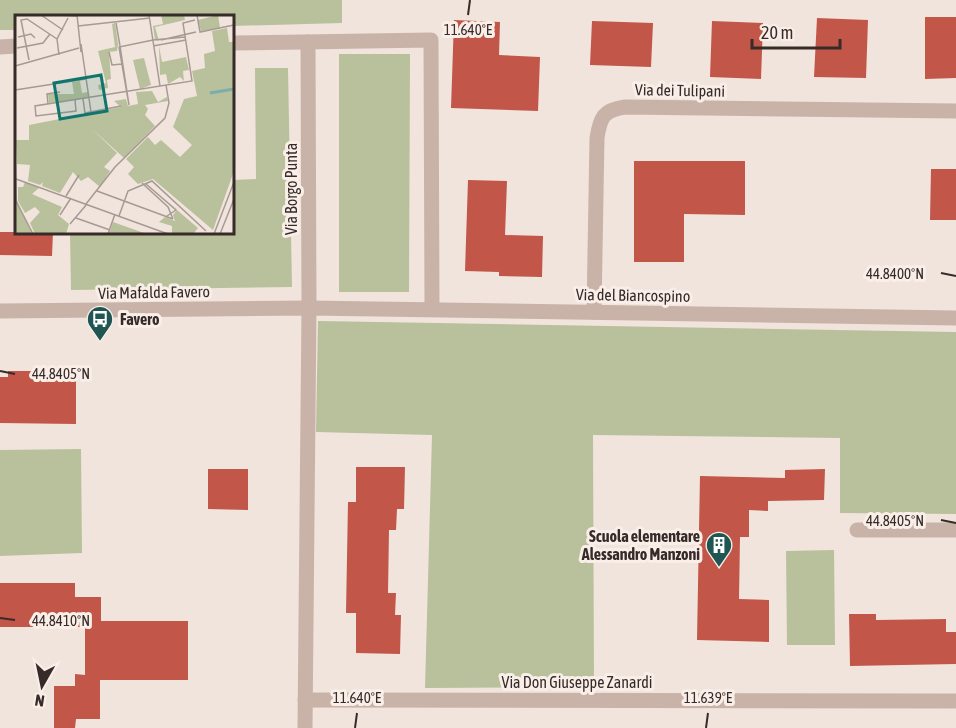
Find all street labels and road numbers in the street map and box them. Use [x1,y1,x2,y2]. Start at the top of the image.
street label: Via dei Tulipani [635,80,725,101]
street label: Via Borgo Punta [282,143,301,235]
street label: Via Mafalda Favero [98,282,210,302]
street label: Via del Biancospino [576,285,690,306]
street label: Via Don Giuseppe Zanardi [502,673,652,692]

